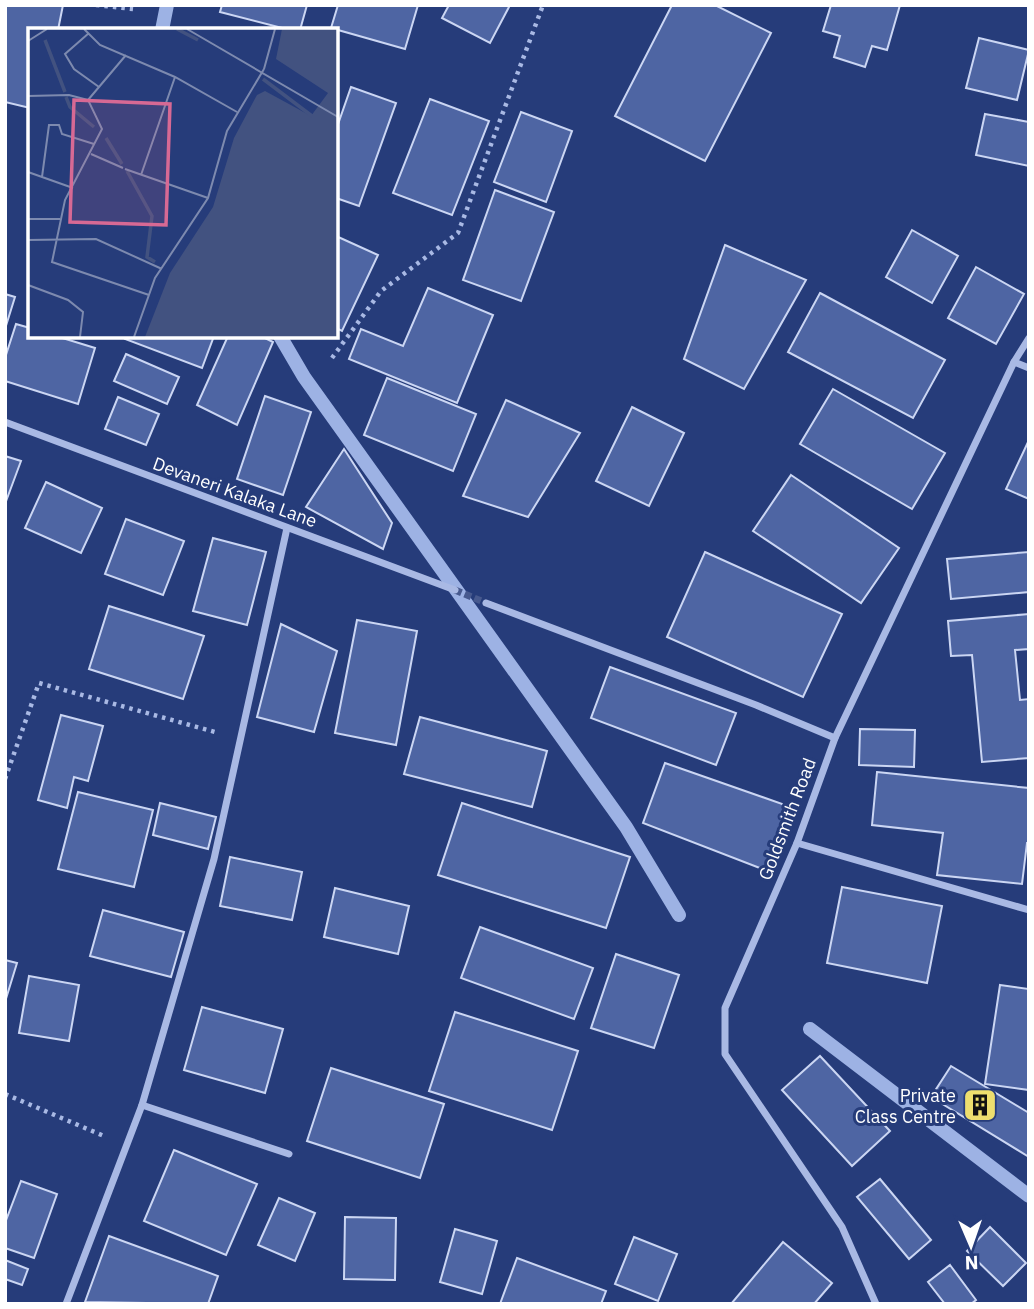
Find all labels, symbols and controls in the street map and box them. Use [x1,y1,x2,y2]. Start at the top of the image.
inset map [28,28,338,338]
street label: Devaneri Kalaka Lane [150,452,320,532]
street label: Goldsmith Road [753,755,821,883]
place label: Private Class Centre [855,1084,956,1128]
building icon: Private Class Centre [961,1086,999,1124]
north arrow [936,1211,1006,1281]
text: N [964,1251,979,1275]

